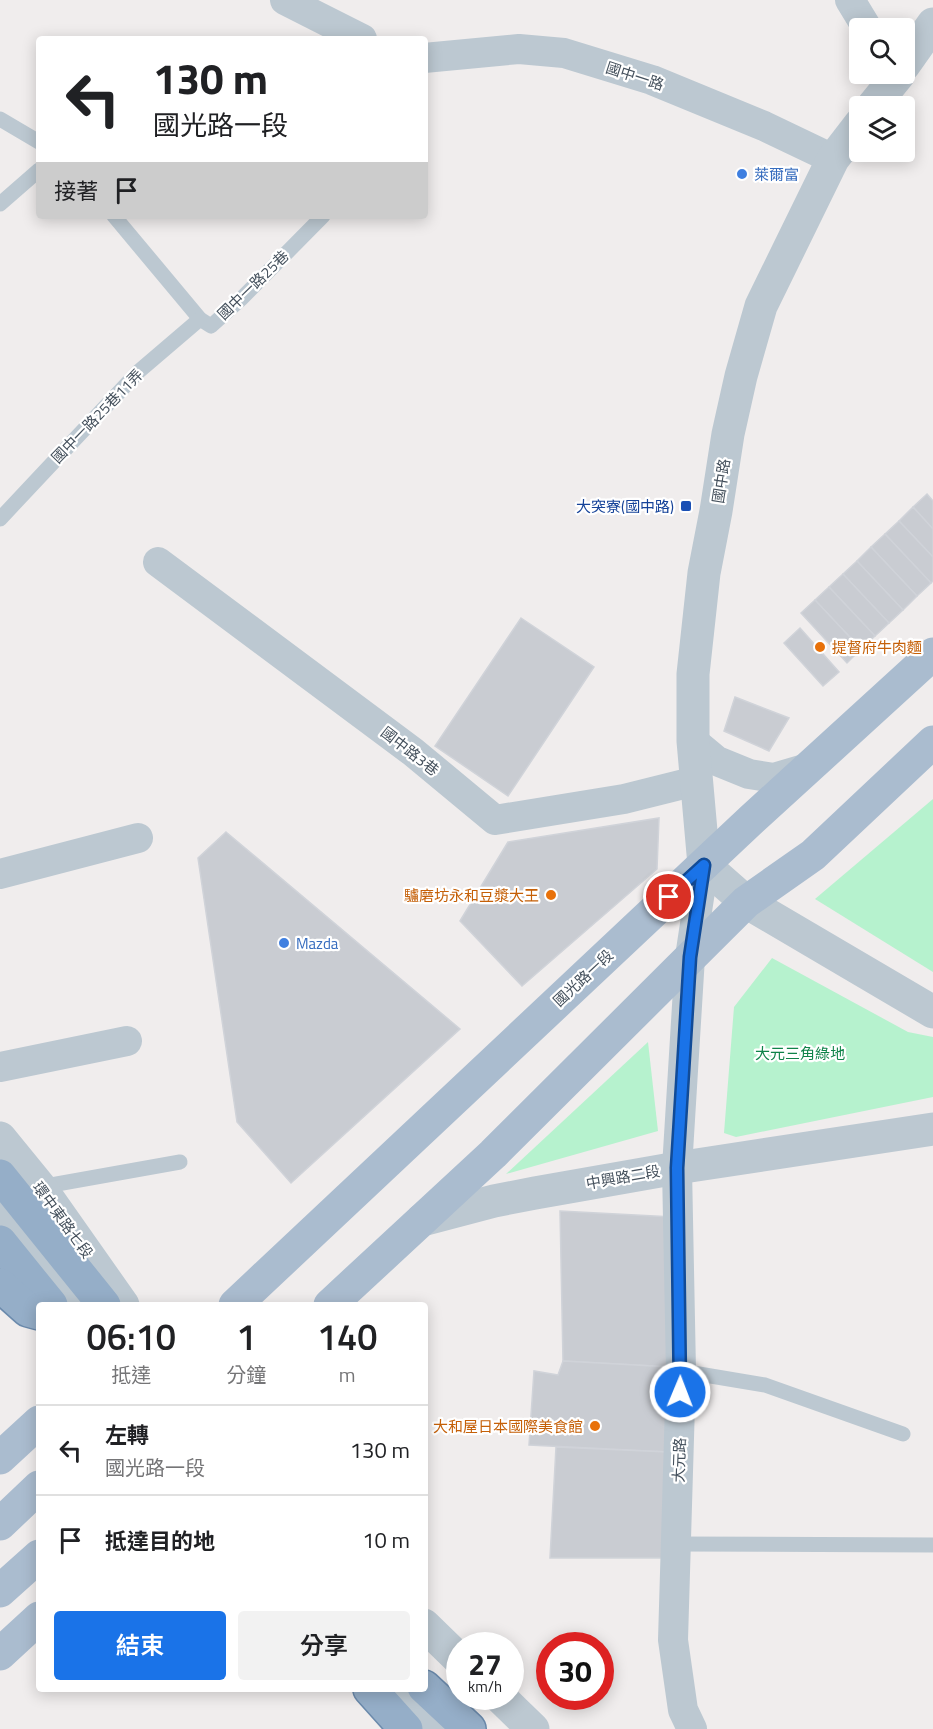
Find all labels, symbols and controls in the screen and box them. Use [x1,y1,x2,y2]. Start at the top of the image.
map controls [849,18,915,162]
button: search [849,18,915,84]
text: 130 m [153,46,268,110]
street label: 國中一路 [603,56,667,96]
icon: left [54,60,132,138]
button: layers [849,96,915,162]
text: 國光路一段 [153,104,288,145]
place label: 萊爾富 [754,163,799,186]
marker: 萊爾富 [735,167,749,181]
text: 接著 [54,174,98,208]
icon: arrive [110,174,143,207]
street label: 國中一路25巷 [212,245,294,325]
street label: 國中一路25巷11弄 [46,364,148,468]
street label: 國中路 [706,457,736,505]
place label: 大突寮(國中路) [576,495,674,518]
marker: 大突寮(國中路) [679,499,693,513]
place label: 提督府牛肉麵 [832,636,922,659]
marker: 提督府牛肉麵 [813,640,827,654]
street label: 國中路3巷 [376,721,444,781]
pin [643,871,694,922]
icon: arrive [652,880,685,913]
place label: 驢磨坊永和豆漿大王 [404,884,539,907]
marker: 驢磨坊永和豆漿大王 [544,888,558,902]
place label: Mazda [296,932,339,955]
marker: Mazda [277,936,291,950]
street label: 國光路一段 [548,944,618,1012]
park label: 大元三角綠地 [755,1042,845,1065]
street label: 中興路二段 [584,1159,662,1195]
street label: 環中東路七段 [27,1177,99,1263]
text: 06:10 [87,1309,176,1364]
text: 1 [236,1309,256,1364]
text: 140 [317,1309,377,1364]
text: 抵達 [111,1359,151,1390]
text: 分鐘 [226,1359,266,1390]
text: m [339,1359,356,1390]
position arrow [648,1360,712,1424]
place label: 大和屋日本國際美食館 [433,1415,583,1438]
text: 左轉 [105,1418,149,1452]
marker: 大和屋日本國際美食館 [588,1419,602,1433]
text: 130 m [350,1433,410,1467]
icon: left [54,1434,87,1467]
street label: 大元路 [667,1437,691,1483]
text: 國光路一段 [105,1452,205,1483]
text: 10 m [362,1523,410,1557]
icon: arrive [54,1524,87,1557]
text: 抵達目的地 [105,1524,215,1558]
button: 結束 [54,1611,226,1680]
button: 分享 [238,1611,410,1680]
speed limit sign: 30 [536,1632,614,1710]
text: 27 [468,1641,502,1687]
text: km/h [468,1675,502,1698]

